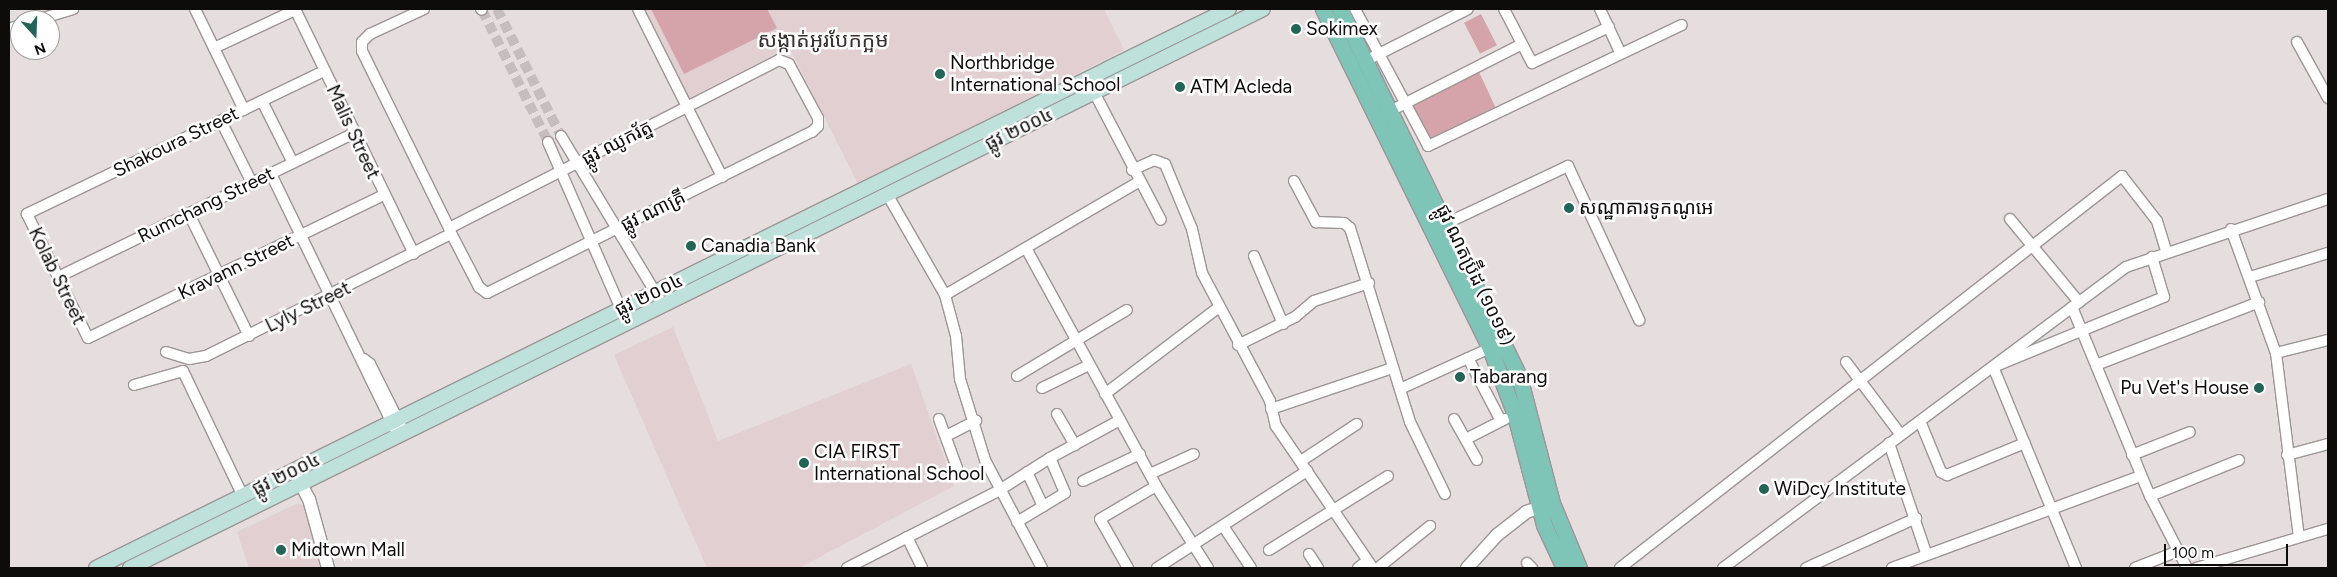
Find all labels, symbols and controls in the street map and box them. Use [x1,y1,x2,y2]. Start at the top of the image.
north arrow [10,10,60,60]
place label: Sokimex [1306,18,1378,40]
marker: Sokimex [1290,23,1302,35]
district label: សង្កាត់អូរបែកក្អម [757,27,889,53]
text: N [32,39,48,58]
place label: Northbridge International School [950,52,1121,96]
marker: Northbridge International School [934,68,946,80]
place label: ATM Acleda [1190,76,1292,98]
street label: Malis Street [321,81,385,183]
marker: ATM Acleda [1174,81,1186,93]
street label: Shakoura Street [110,102,242,182]
street label: ផ្លូវ ២០០៤ [981,103,1057,155]
street label: ផ្លូវ ឈូករ័ត្ន [578,116,656,170]
street label: Rumchang Street [134,162,278,248]
street label: ផ្លូវ ណាគ្រី [617,186,689,236]
place label: សណ្ឋាគារទូកណូអេ [1579,197,1713,219]
street label: ផ្លូវ ណតប្រ៊ីដ (១០១៩) [1431,201,1519,349]
marker: សណ្ឋាគារទូកណូអេ [1563,202,1575,214]
street label: Kolab Street [24,224,90,328]
street label: Kravann Street [174,229,298,305]
place label: Canadia Bank [701,235,816,257]
marker: Canadia Bank [685,240,697,252]
street label: ផ្លូវ ២០០៤ [611,269,687,321]
street label: Lyly Street [262,277,354,337]
place label: Tabarang [1470,366,1548,388]
marker: Tabarang [1454,371,1466,383]
place label: Pu Vet's House [2120,377,2249,399]
marker: Pu Vet's House [2253,382,2265,394]
place label: CIA FIRST International School [814,441,985,485]
street label: ផ្លូវ ២០០៤ [248,448,324,500]
marker: CIA FIRST International School [798,457,810,469]
place label: WiDcy Institute [1774,478,1906,500]
marker: WiDcy Institute [1758,483,1770,495]
scale bar [2167,534,2291,566]
place label: Midtown Mall [291,539,405,561]
marker: Midtown Mall [275,544,287,556]
text: 100 m [2172,544,2214,562]

